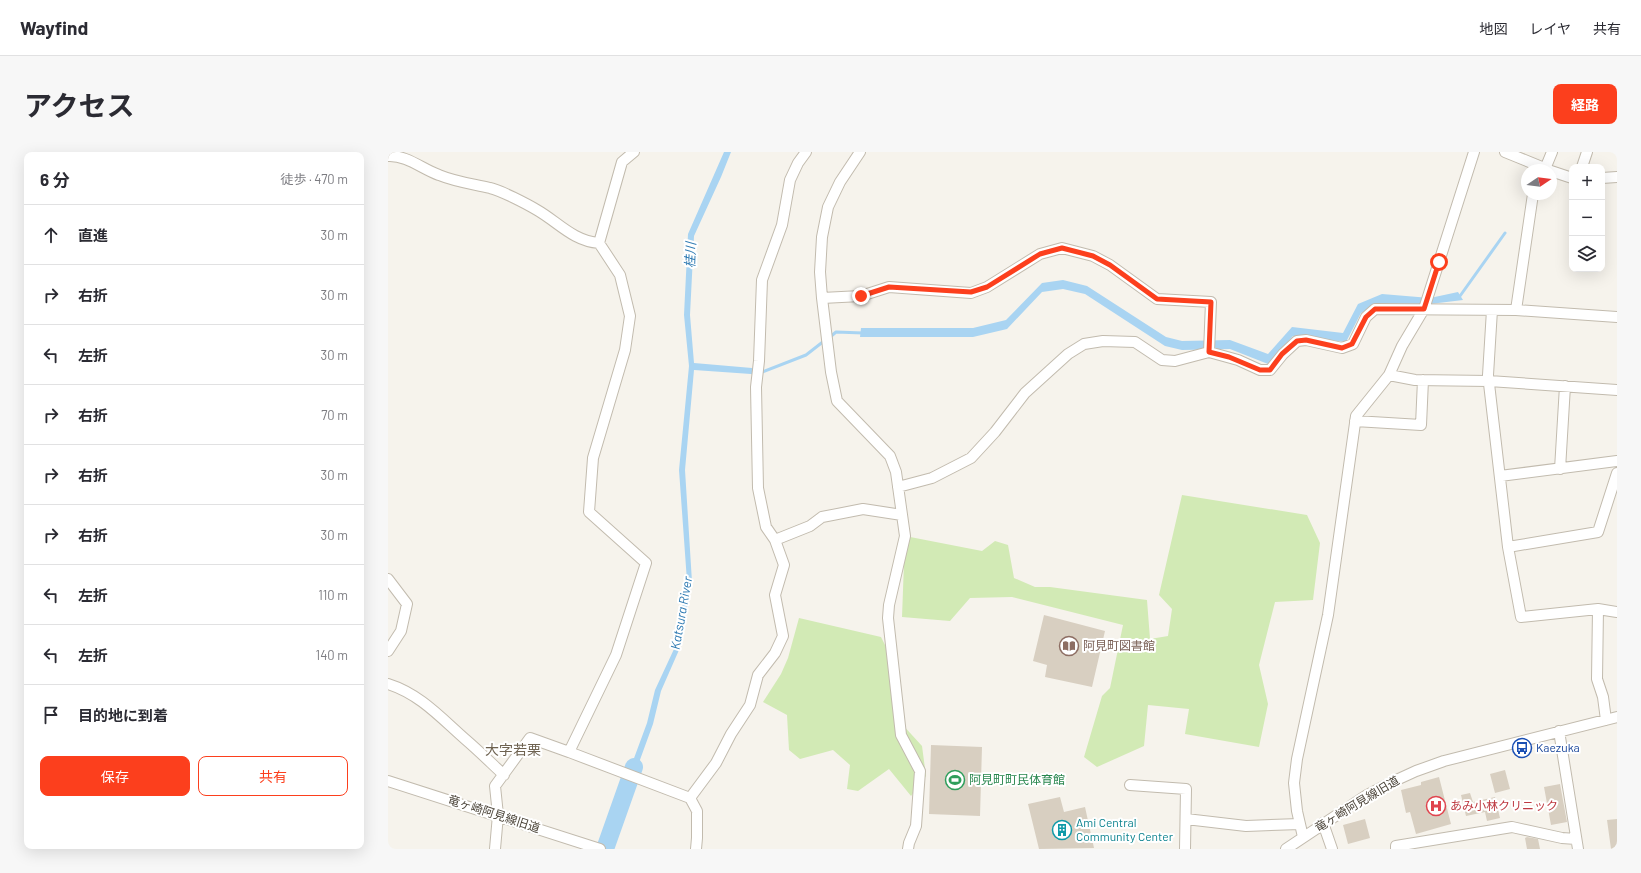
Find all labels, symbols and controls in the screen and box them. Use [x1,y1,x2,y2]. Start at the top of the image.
text: Wayfind [20,16,88,39]
text: 地図 [1479,20,1507,37]
text: レイヤ [1529,20,1571,37]
text: 共有 [1593,20,1621,37]
button: 経路 [1553,84,1617,124]
text: アクセス [24,88,135,122]
north arrow [1521,164,1557,200]
map controls [1569,164,1605,272]
button: + [1569,164,1605,200]
text: 6 分 [40,169,70,189]
text: 徒歩 · 470 m [280,171,348,187]
button: − [1569,200,1605,236]
icon: ahead [40,224,62,246]
text: 直進 [78,226,108,244]
text: 30 m [321,227,348,243]
button: layers [1569,236,1605,272]
water label: 桂川 [682,240,699,268]
route start [1430,253,1448,271]
icon: right [40,284,62,306]
text: 右折 [78,286,108,304]
text: 30 m [321,287,348,303]
route end [852,287,870,305]
icon: left [40,344,62,366]
text: 左折 [78,346,108,364]
text: 30 m [321,347,348,363]
icon: right [40,404,62,426]
text: 右折 [78,406,108,424]
text: 70 m [321,407,348,423]
icon: right [40,464,62,486]
text: 右折 [78,466,108,484]
text: 30 m [321,467,348,483]
icon: right [40,524,62,546]
text: 右折 [78,526,108,544]
text: 30 m [321,527,348,543]
water label: Katsura River [667,575,695,651]
icon: left [40,584,62,606]
text: 左折 [78,586,108,604]
text: 110 m [318,587,348,603]
library icon: 阿見町図書館 [1058,635,1080,657]
place label: 阿見町図書館 [1083,638,1155,652]
icon: left [40,644,62,666]
text: 左折 [78,646,108,664]
text: 140 m [316,647,348,663]
icon: arrive [40,704,62,726]
text: 目的地に到着 [78,706,168,724]
bus stop icon: Kaezuka [1511,737,1533,759]
place label: Kaezuka [1536,740,1580,754]
district label: 大字若栗 [485,741,541,758]
button: 保存 [40,756,190,796]
button: 共有 [198,756,348,796]
sports icon: 阿見町町民体育館 [944,769,966,791]
place label: 阿見町町民体育館 [969,772,1065,786]
street label: 竜ヶ崎阿見線旧道 [1312,772,1401,834]
street label: 竜ヶ崎阿見線旧道 [446,792,542,835]
hospital icon: あみ小林クリニック [1425,795,1447,817]
place label: あみ小林クリニック [1450,798,1558,812]
place label: Ami Central Community Center [1076,815,1174,843]
building icon: Ami Central Community Center [1051,819,1073,841]

